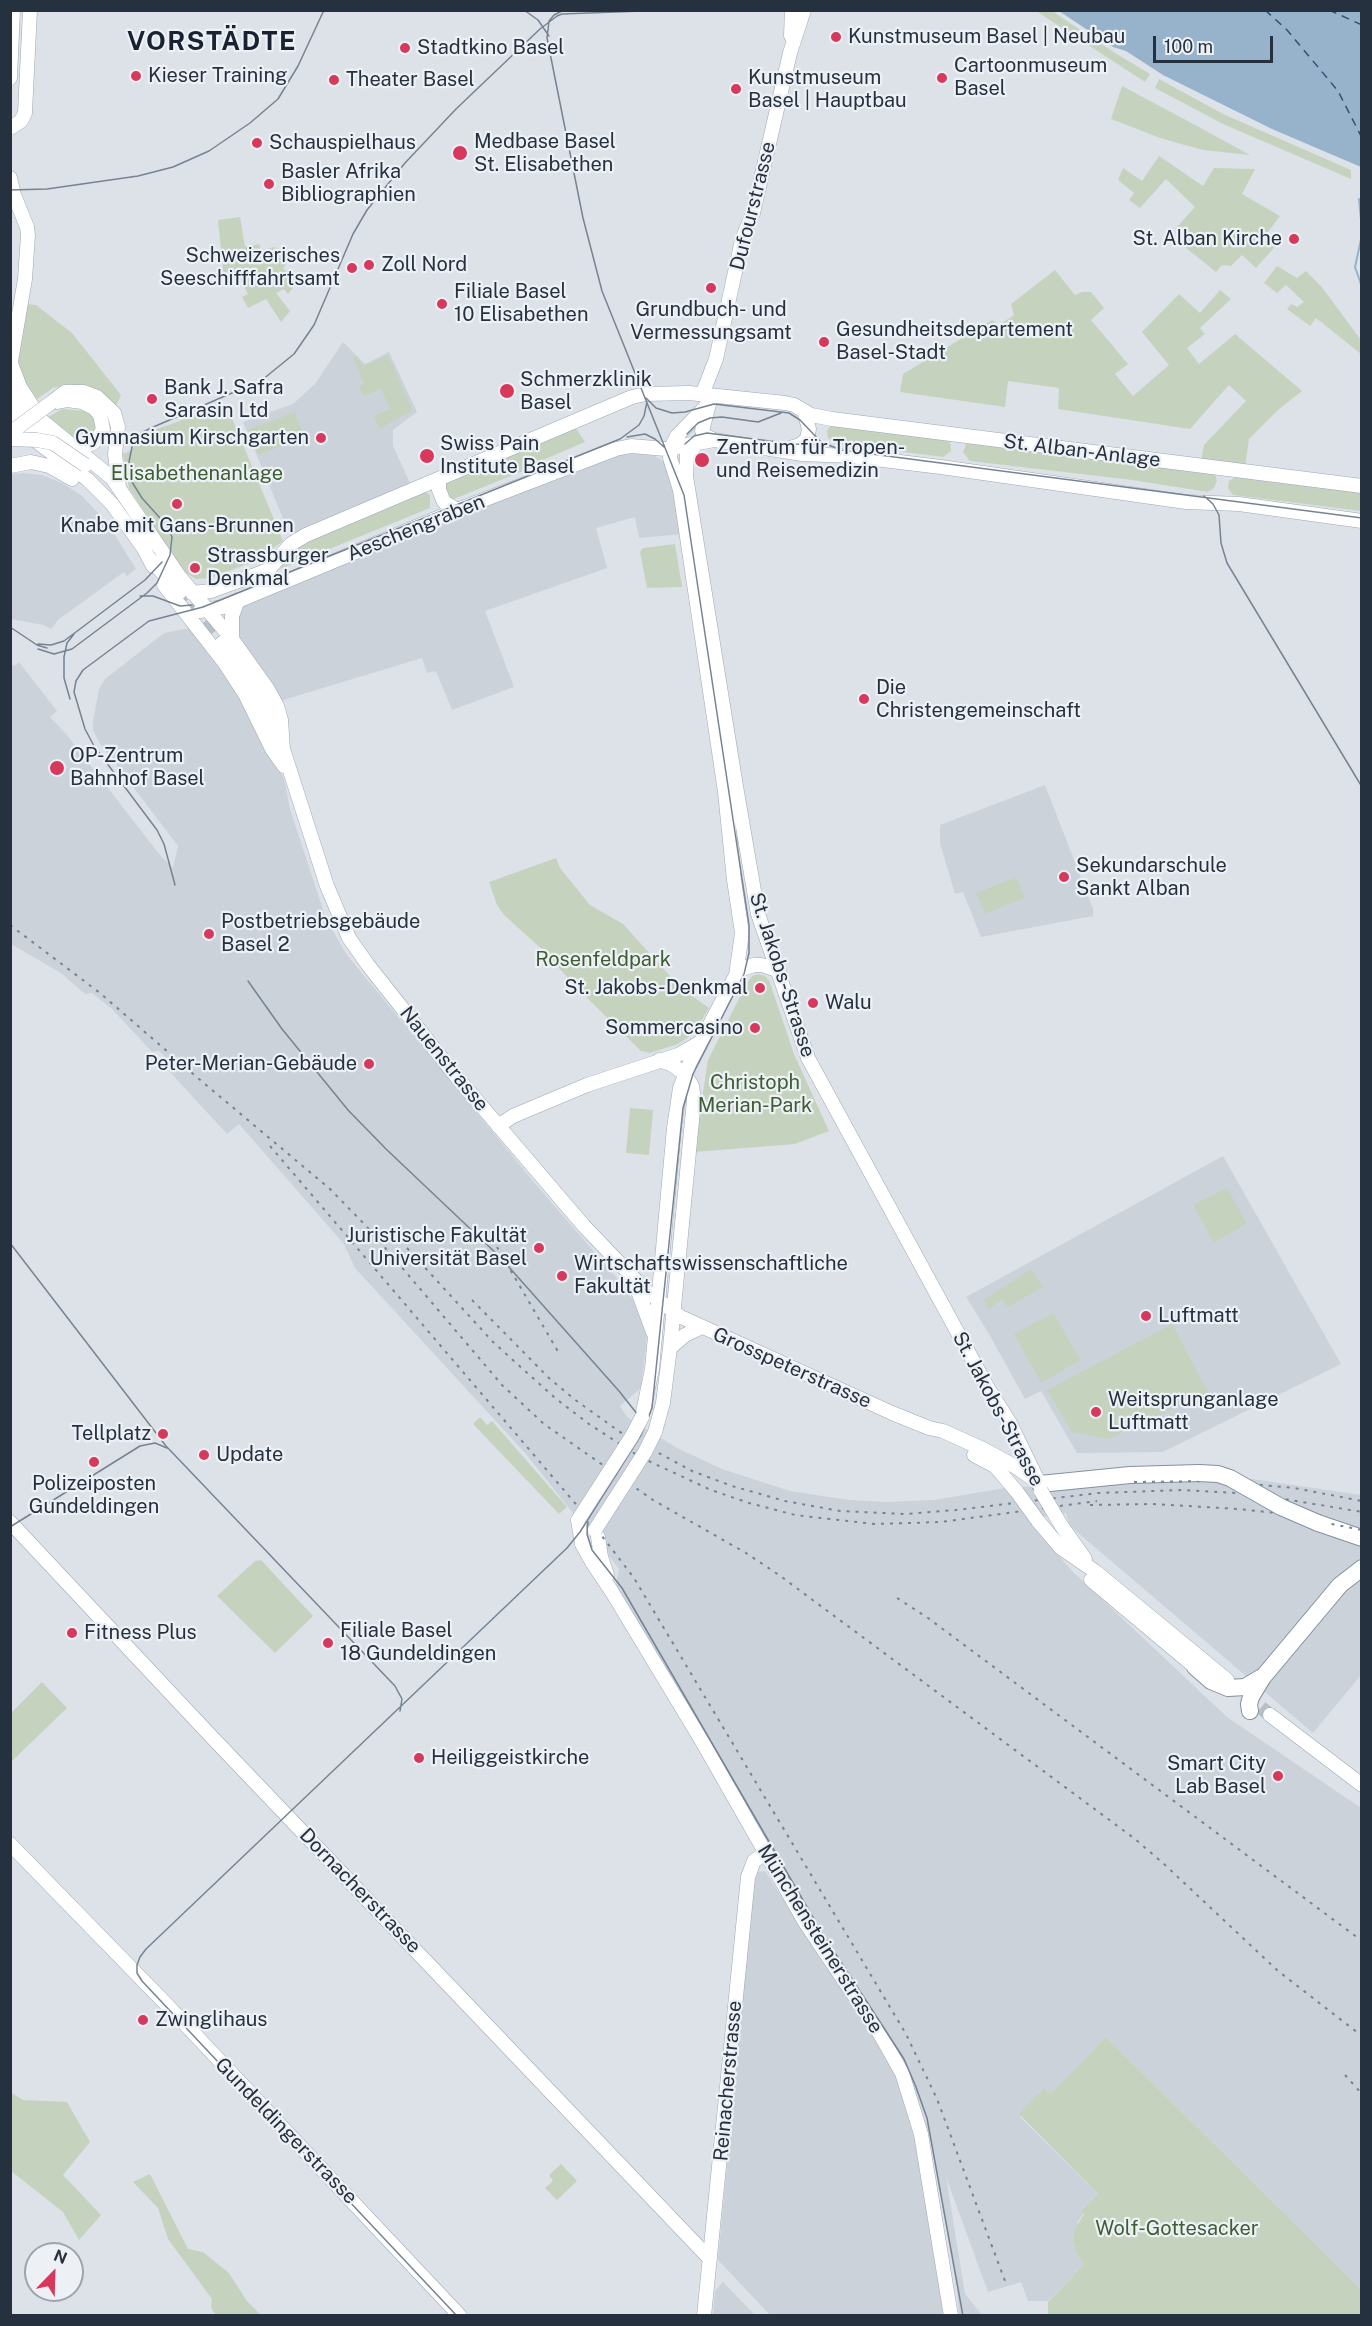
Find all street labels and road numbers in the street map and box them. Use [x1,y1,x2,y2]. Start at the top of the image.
street label: Dufourstrasse [725,139,781,273]
street label: St. Alban-Anlage [1002,429,1162,473]
street label: Aeschengraben [344,489,488,567]
street label: St. Jakobs-Strasse [744,890,820,1060]
street label: Nauenstrasse [394,1002,494,1116]
street label: Grosspeterstrasse [709,1322,875,1414]
street label: St. Jakobs-Strasse [947,1328,1049,1490]
street label: Dornacherstrasse [294,1823,426,1959]
street label: Münchensteinerstrasse [752,1840,888,2038]
street label: Reinacherstrasse [709,2000,747,2162]
street label: Gundeldingerstrasse [210,2053,362,2209]

